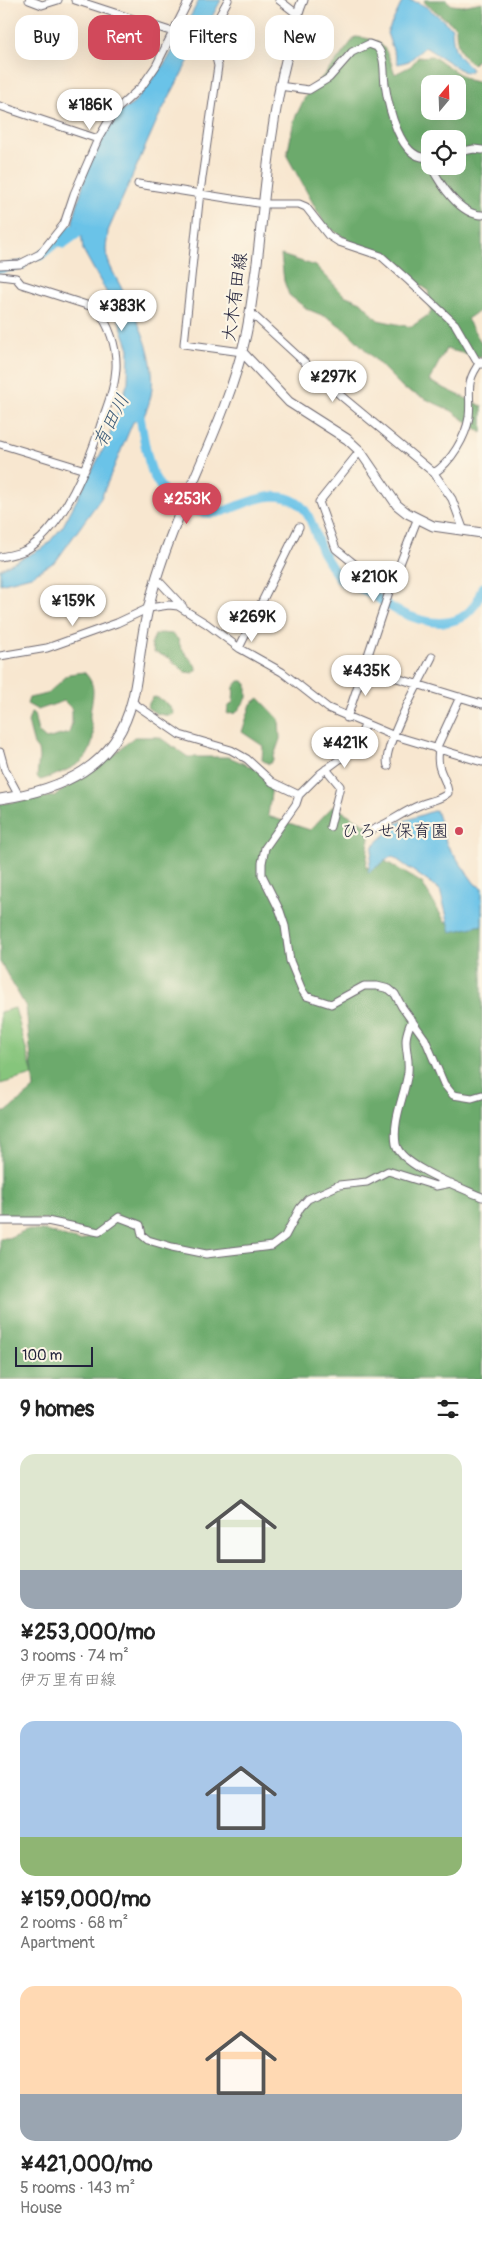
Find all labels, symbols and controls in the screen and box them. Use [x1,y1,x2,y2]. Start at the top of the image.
chip: Buy [15,15,78,60]
chip: Rent [88,15,160,60]
chip: Filters [170,15,255,60]
chip: New [265,15,334,60]
north arrow [421,75,466,120]
map controls [421,75,466,175]
pin: ¥186K [55,88,125,131]
text: ¥186K [68,95,112,115]
button: locate [421,130,466,175]
street label: 大木有田線 [217,251,253,343]
pin: ¥383K [87,290,157,332]
text: ¥383K [99,296,145,316]
pin: ¥297K [298,360,368,403]
text: ¥297K [310,367,356,387]
water label: 有田川 [87,390,135,452]
pin: ¥253K [152,482,222,525]
text: ¥253K [163,489,211,509]
pin: ¥210K [339,560,409,603]
text: ¥210K [351,567,397,587]
pin: ¥159K [38,584,108,627]
text: ¥159K [51,591,95,611]
pin: ¥269K [217,600,287,643]
text: ¥269K [228,607,276,627]
pin: ¥435K [331,654,401,697]
text: ¥435K [342,661,390,681]
pin: ¥421K [310,726,380,769]
text: ¥421K [322,733,368,753]
place label: ひろせ保育園 [341,820,449,843]
marker: ひろせ保育園 [453,825,465,837]
scale bar [15,1344,92,1367]
text: 100 m [22,1347,62,1364]
icon: filters [434,1395,462,1423]
text: 9 homes [20,1396,94,1423]
icon: home [196,1486,286,1576]
text: ¥253,000/mo [20,1619,155,1646]
text: 3 rooms · 74 m² [20,1646,129,1666]
text: 伊万里有田線 [20,1670,116,1690]
icon: home [196,1753,286,1843]
text: ¥159,000/mo [20,1886,151,1913]
text: 2 rooms · 68 m² [20,1913,128,1933]
text: Apartment [20,1933,95,1953]
icon: home [196,2018,286,2108]
text: ¥421,000/mo [20,2151,153,2178]
text: 5 rooms · 143 m² [20,2178,135,2198]
text: House [20,2198,62,2218]

